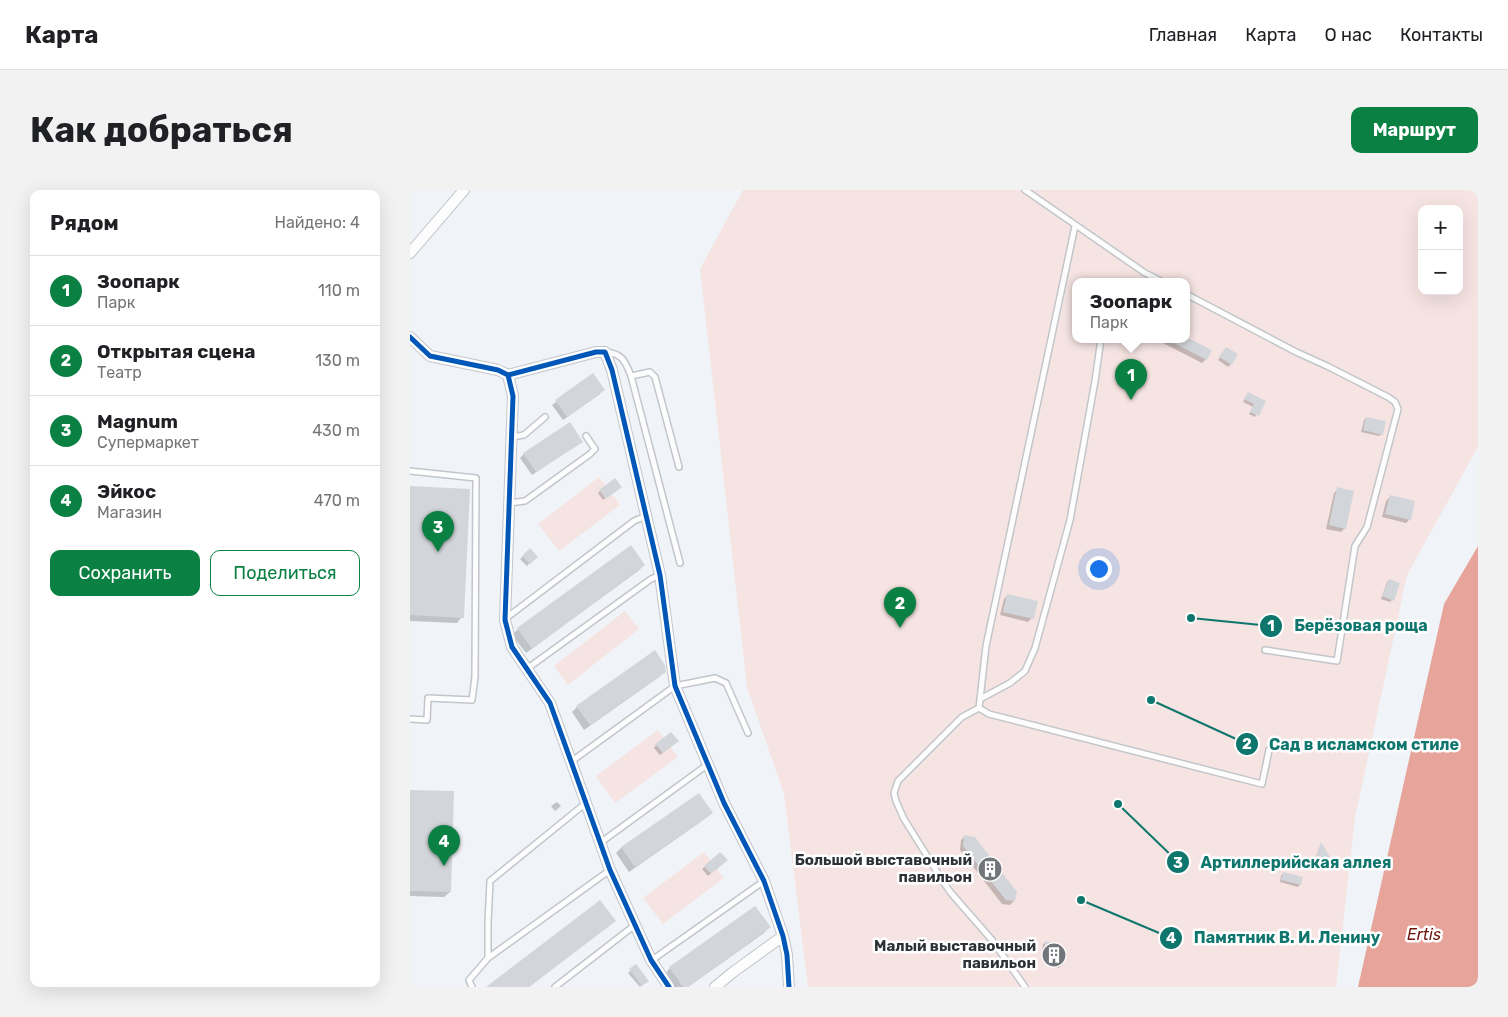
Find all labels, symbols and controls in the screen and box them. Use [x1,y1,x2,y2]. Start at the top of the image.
text: Карта [25,21,98,49]
text: Главная [1149,24,1217,46]
text: Карта [1245,24,1297,46]
text: О нас [1325,24,1372,46]
text: Контакты [1400,24,1483,46]
button: Маршрут [1351,107,1478,153]
text: Как добраться [30,109,293,151]
map controls [1418,205,1463,295]
button: + [1418,205,1463,250]
text: Рядом [50,210,119,235]
text: Найдено: 4 [275,213,360,232]
button: − [1418,250,1463,295]
text: Зоопарк [97,270,180,293]
popup [1072,278,1190,343]
text: 1 [62,281,70,300]
text: 110 m [318,281,360,300]
text: Зоопарк [1090,290,1172,313]
text: Парк [97,293,135,312]
text: Парк [1090,313,1128,332]
text: Открытая сцена [97,340,255,363]
text: 2 [61,351,71,370]
text: 130 m [315,351,360,370]
pin: 1 [1115,359,1147,400]
text: Театр [97,363,142,382]
text: Magnum [97,410,178,433]
text: 3 [61,421,71,440]
text: 430 m [312,421,360,440]
text: Супермаркет [97,433,199,452]
text: Эйкос [97,480,156,503]
text: 4 [61,491,71,510]
text: 470 m [314,491,360,510]
text: Магазин [97,503,162,522]
pin: 3 [422,511,454,552]
button: Сохранить [50,550,200,596]
button: Поделиться [210,550,360,596]
your location [1086,556,1112,582]
pin: 2 [884,587,916,628]
callout: Берёзовая роща [1259,610,1437,641]
text: Берёзовая роща [1294,616,1428,635]
text: 1 [1267,617,1275,635]
callout: Сад в исламском стиле [1234,728,1469,759]
text: 2 [1242,735,1252,753]
text: Сад в исламском стиле [1269,735,1459,754]
pin: 4 [428,825,460,866]
callout: Артиллерийская аллея [1166,847,1402,878]
place label: Большой выставочный павильон [795,851,972,886]
text: Артиллерийская аллея [1201,853,1391,872]
text: 3 [1173,854,1183,872]
building icon: Большой выставочный павильон [977,856,1003,882]
callout: Памятник В. И. Ленину [1159,922,1390,953]
water label: Ertis [1407,925,1441,944]
text: Памятник В. И. Ленину [1194,928,1381,947]
text: 4 [1166,929,1176,947]
place label: Малый выставочный павильон [874,937,1036,972]
building icon: Малый выставочный павильон [1041,942,1067,968]

